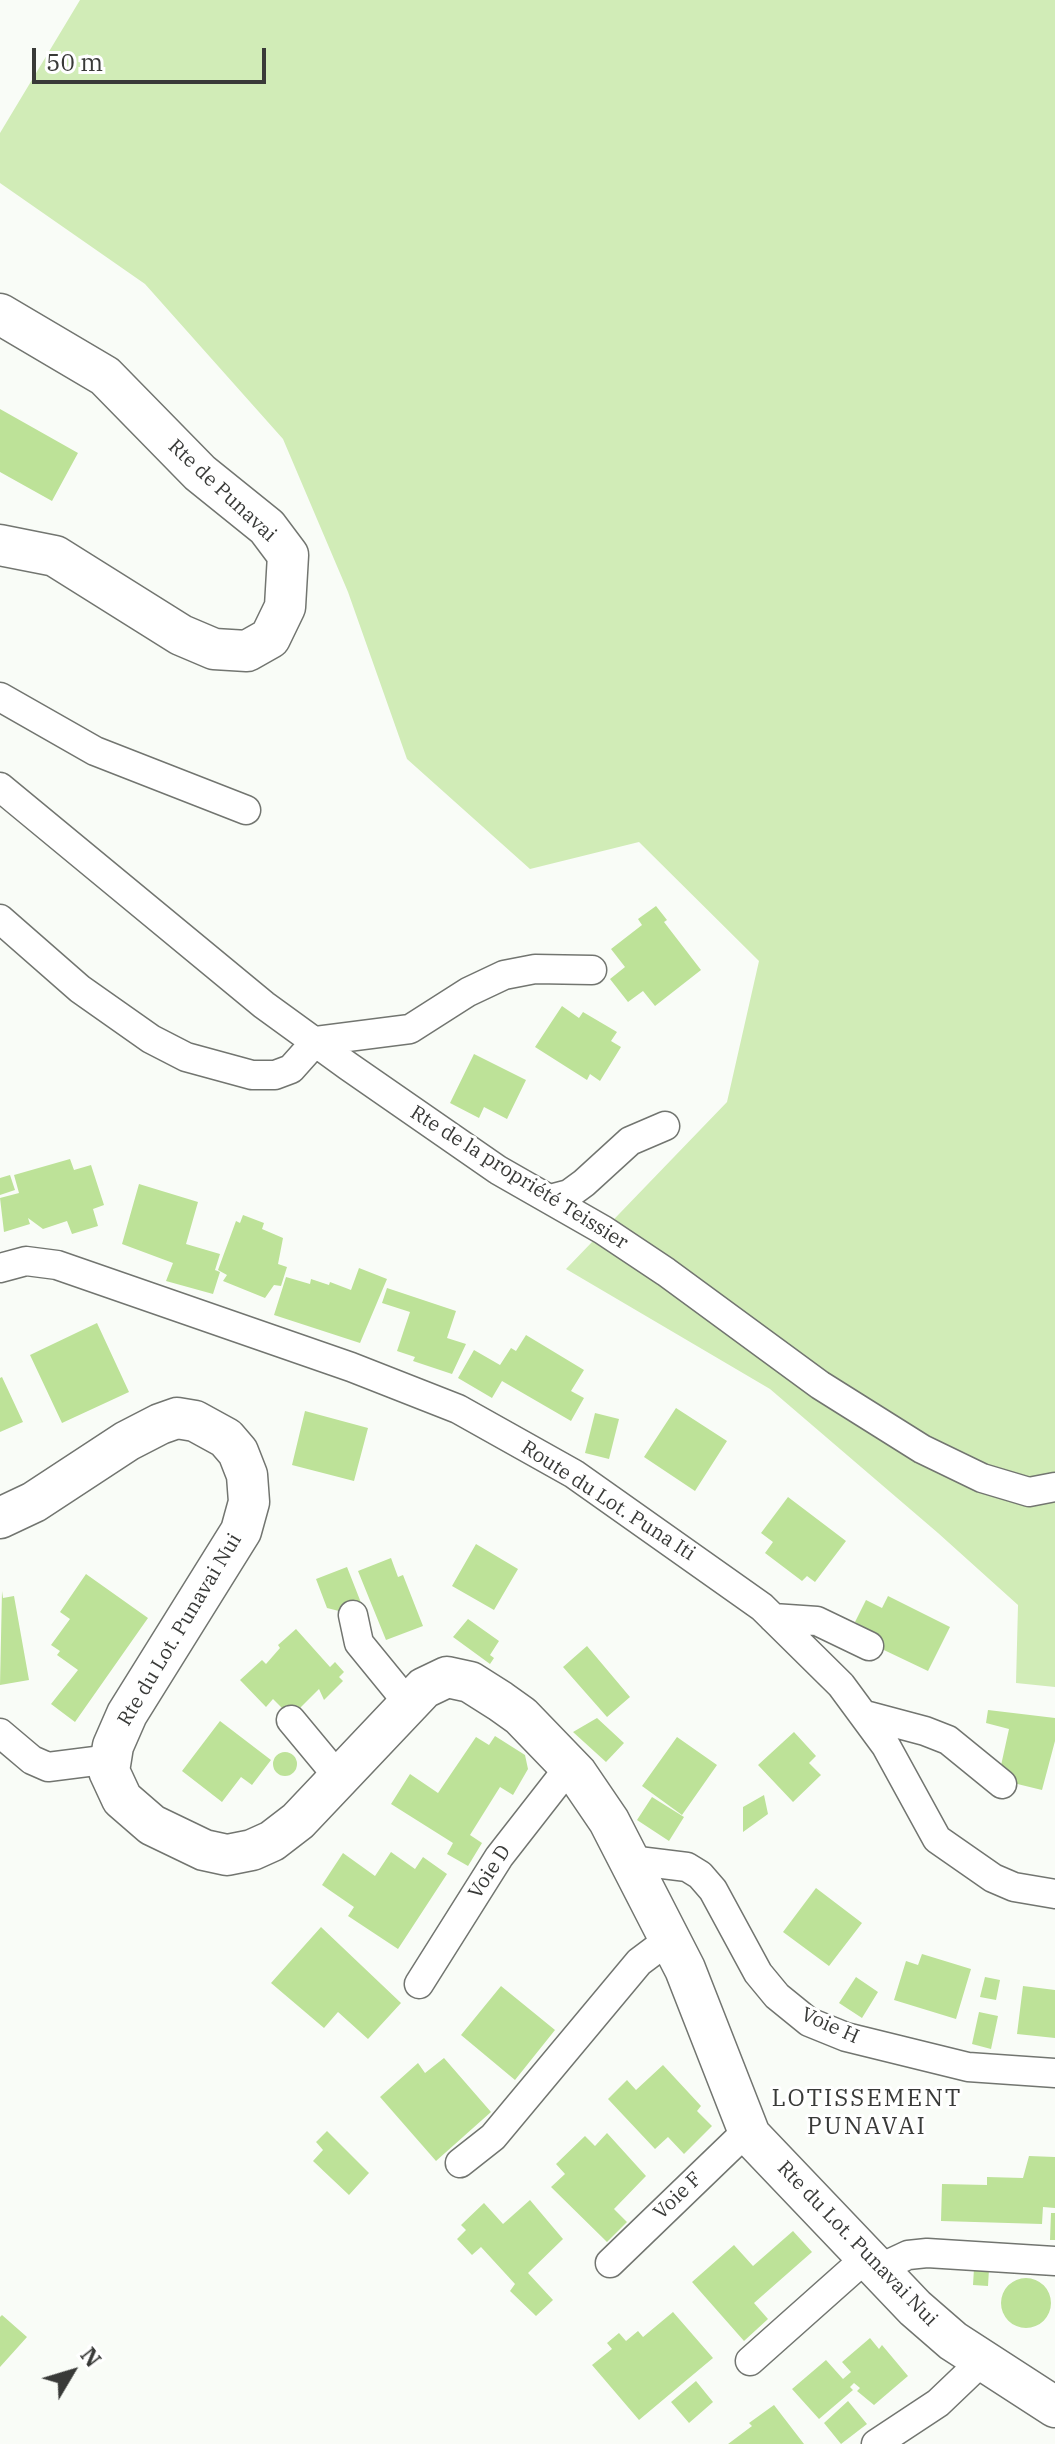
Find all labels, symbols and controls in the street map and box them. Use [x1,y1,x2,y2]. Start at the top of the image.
scale bar [36,32,270,82]
text: 50 m [46,46,103,78]
street label: Rte de Punavai [163,435,281,547]
street label: Rte de la propriété Teissier [406,1101,632,1255]
street label: Route du Lot. Puna Iti [517,1436,699,1566]
street label: Rte du Lot. Punavai Nui [113,1529,247,1731]
street label: Voie D [464,1841,516,1903]
street label: Voie H [797,2003,863,2049]
district label: LOTISSEMENT PUNAVAI [772,2085,962,2141]
street label: Rte du Lot. Punavai Nui [772,2157,942,2331]
street label: Voie F [649,2167,707,2225]
north arrow [32,2332,112,2412]
text: N [75,2341,108,2373]

